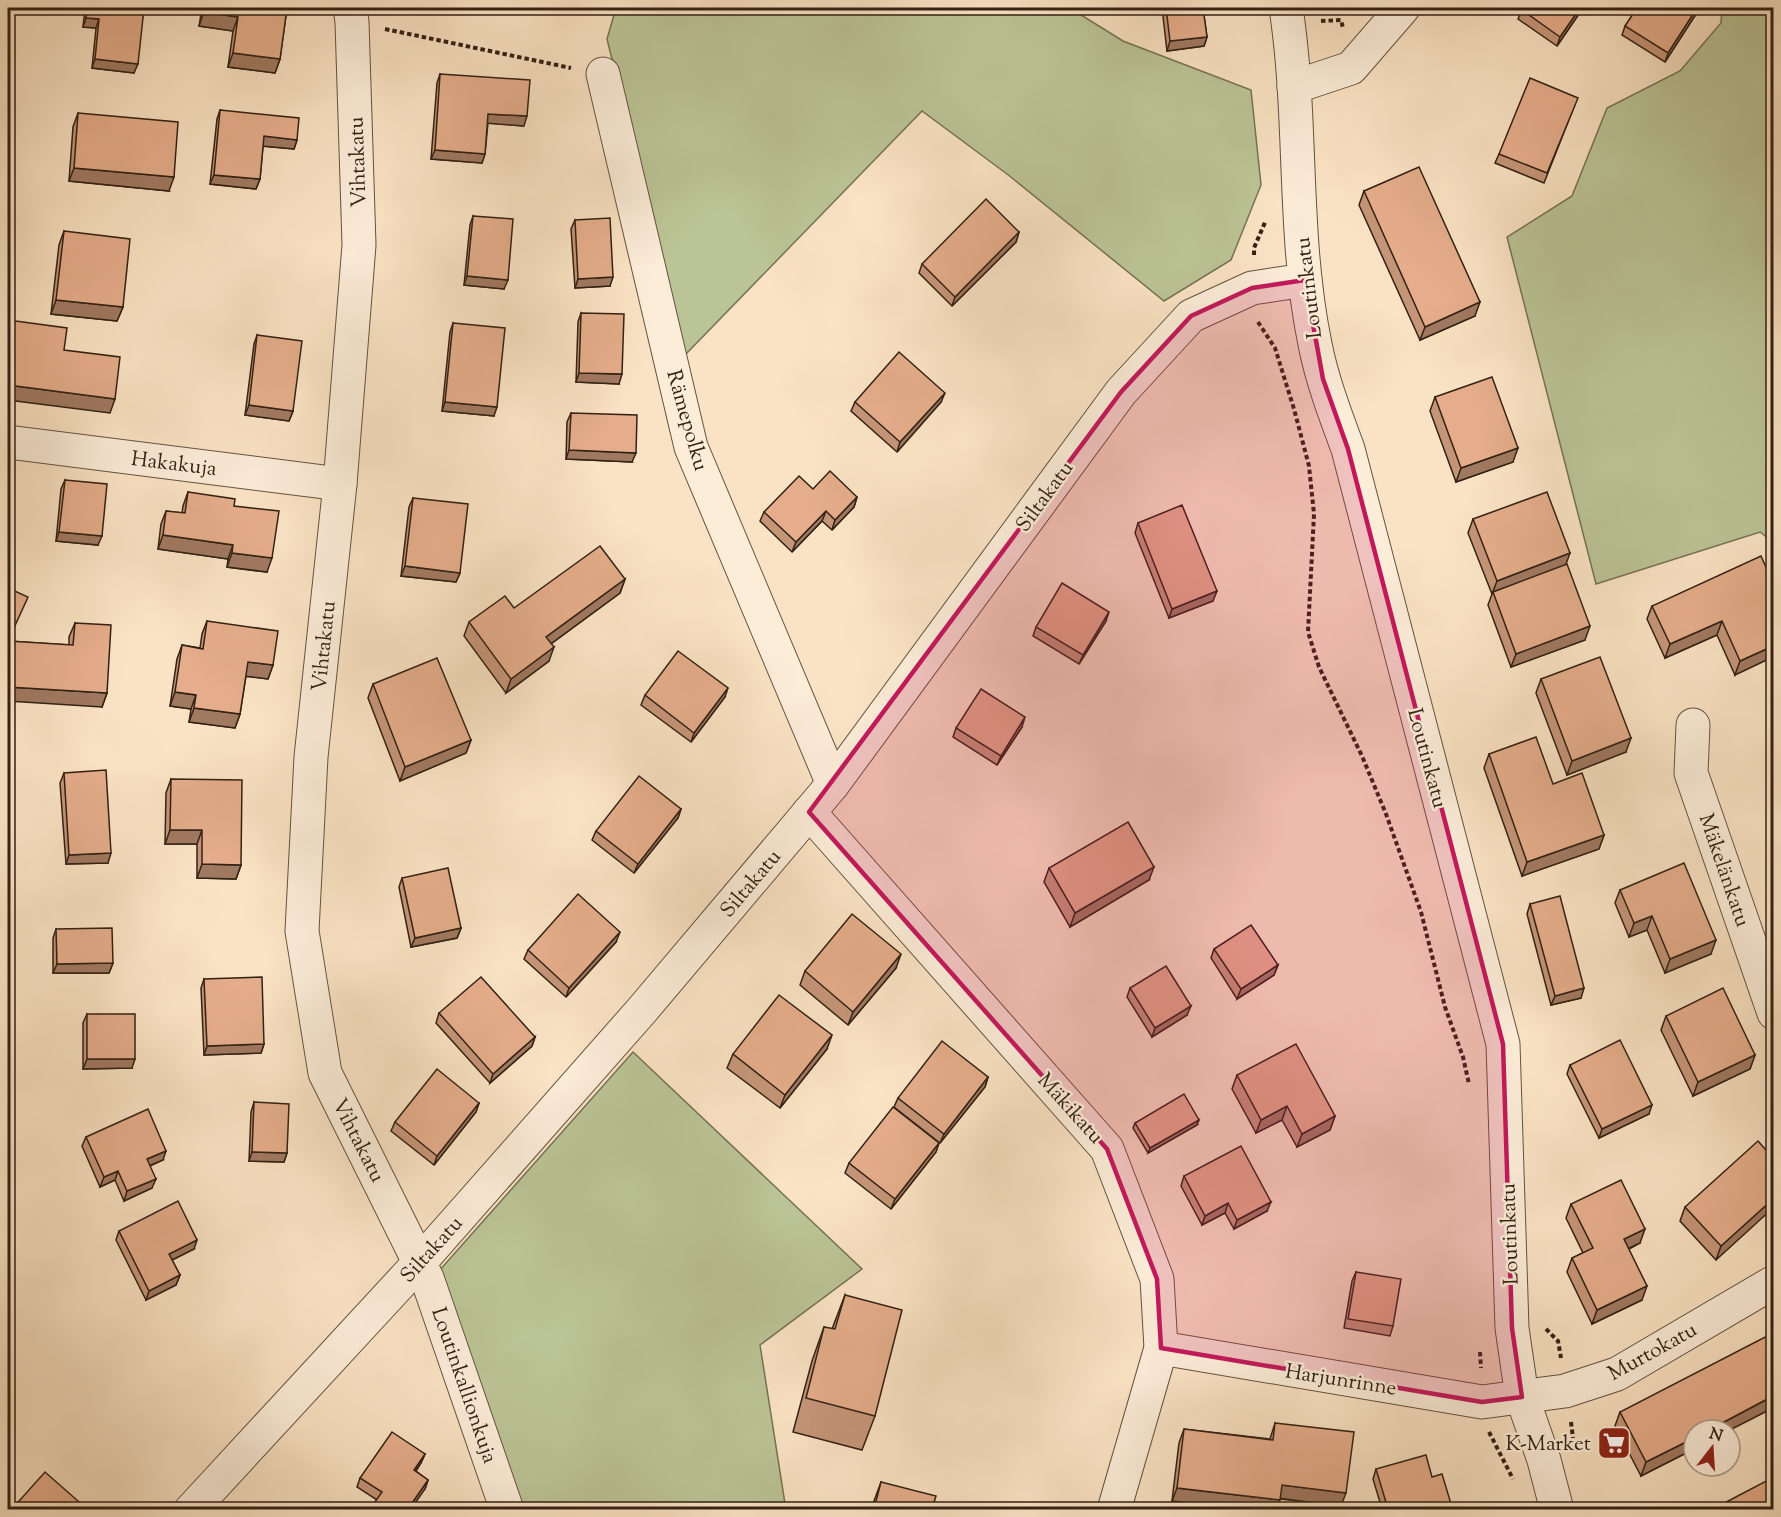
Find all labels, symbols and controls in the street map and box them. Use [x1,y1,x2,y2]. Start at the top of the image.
street label: Vihtakatu [342,116,376,208]
street label: Loutinkatu [1289,235,1331,340]
street label: Rämepolku [657,367,715,475]
street label: Hakakuja [129,445,219,485]
street label: Siltakatu [1010,456,1082,539]
street label: Vihtakatu [305,599,345,693]
street label: Loutinkatu [1398,705,1454,812]
street label: Mäkelänkatu [1690,810,1756,931]
street label: Siltakatu [714,844,789,925]
street label: Mäkikatu [1029,1067,1110,1152]
street label: Vihtakatu [323,1094,391,1188]
street label: Loutinkatu [1494,1182,1528,1285]
street label: Siltakatu [394,1210,471,1291]
street label: Loutinkallionkuja [422,1304,504,1468]
street label: Murtokatu [1603,1316,1703,1390]
street label: Harjunrinne [1283,1357,1398,1405]
north arrow [1682,1418,1742,1478]
text: N [1706,1423,1725,1449]
supermarket icon: K-Market [1596,1425,1632,1461]
place label: K-Market [1506,1430,1591,1460]

